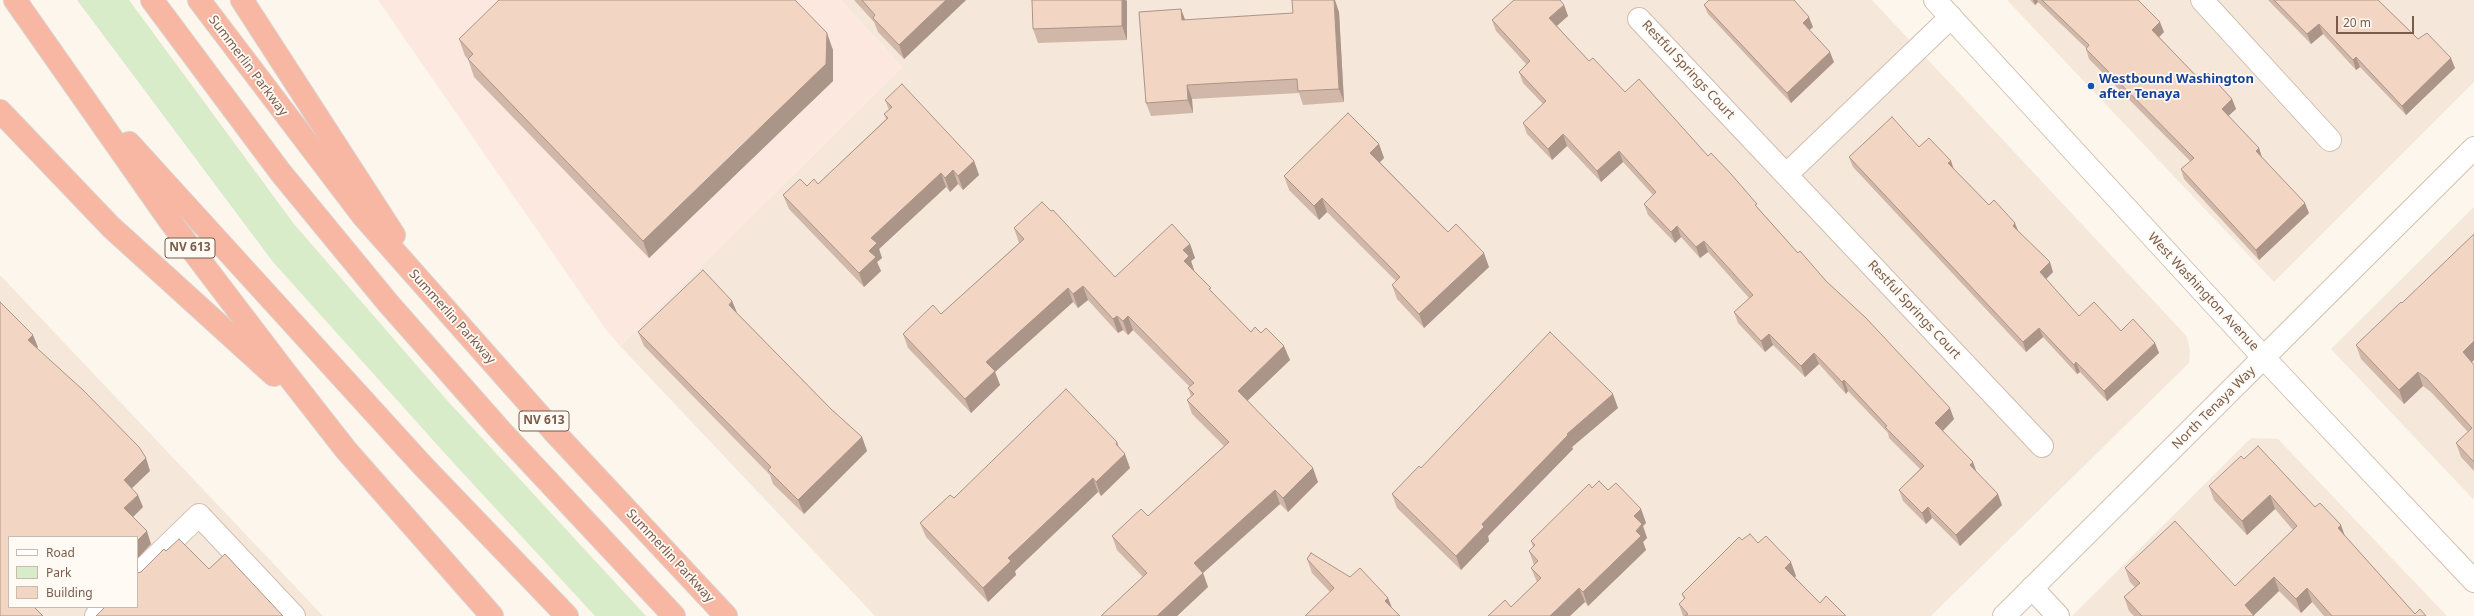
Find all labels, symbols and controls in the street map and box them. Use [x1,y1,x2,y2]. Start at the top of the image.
scale bar [2338,8,2416,34]
street label: Summerlin Parkway [205,13,291,119]
text: 20 m [2343,14,2371,31]
street label: Restful Springs Court [1638,17,1738,123]
place label: Westbound Washington after Tenaya [2099,71,2254,102]
marker: Westbound Washington after Tenaya [2086,81,2096,91]
street label: West Washington Avenue [2144,230,2262,354]
road number: NV 613 [165,238,215,258]
street label: Restful Springs Court [1864,257,1964,363]
street label: Summerlin Parkway [405,266,499,368]
street label: North Tenaya Way [2169,363,2259,453]
road number: NV 613 [519,411,569,431]
street label: Summerlin Parkway [623,506,717,606]
legend [8,536,138,608]
text: Road [46,544,75,561]
text: Park [46,564,71,581]
text: Building [46,584,93,601]

